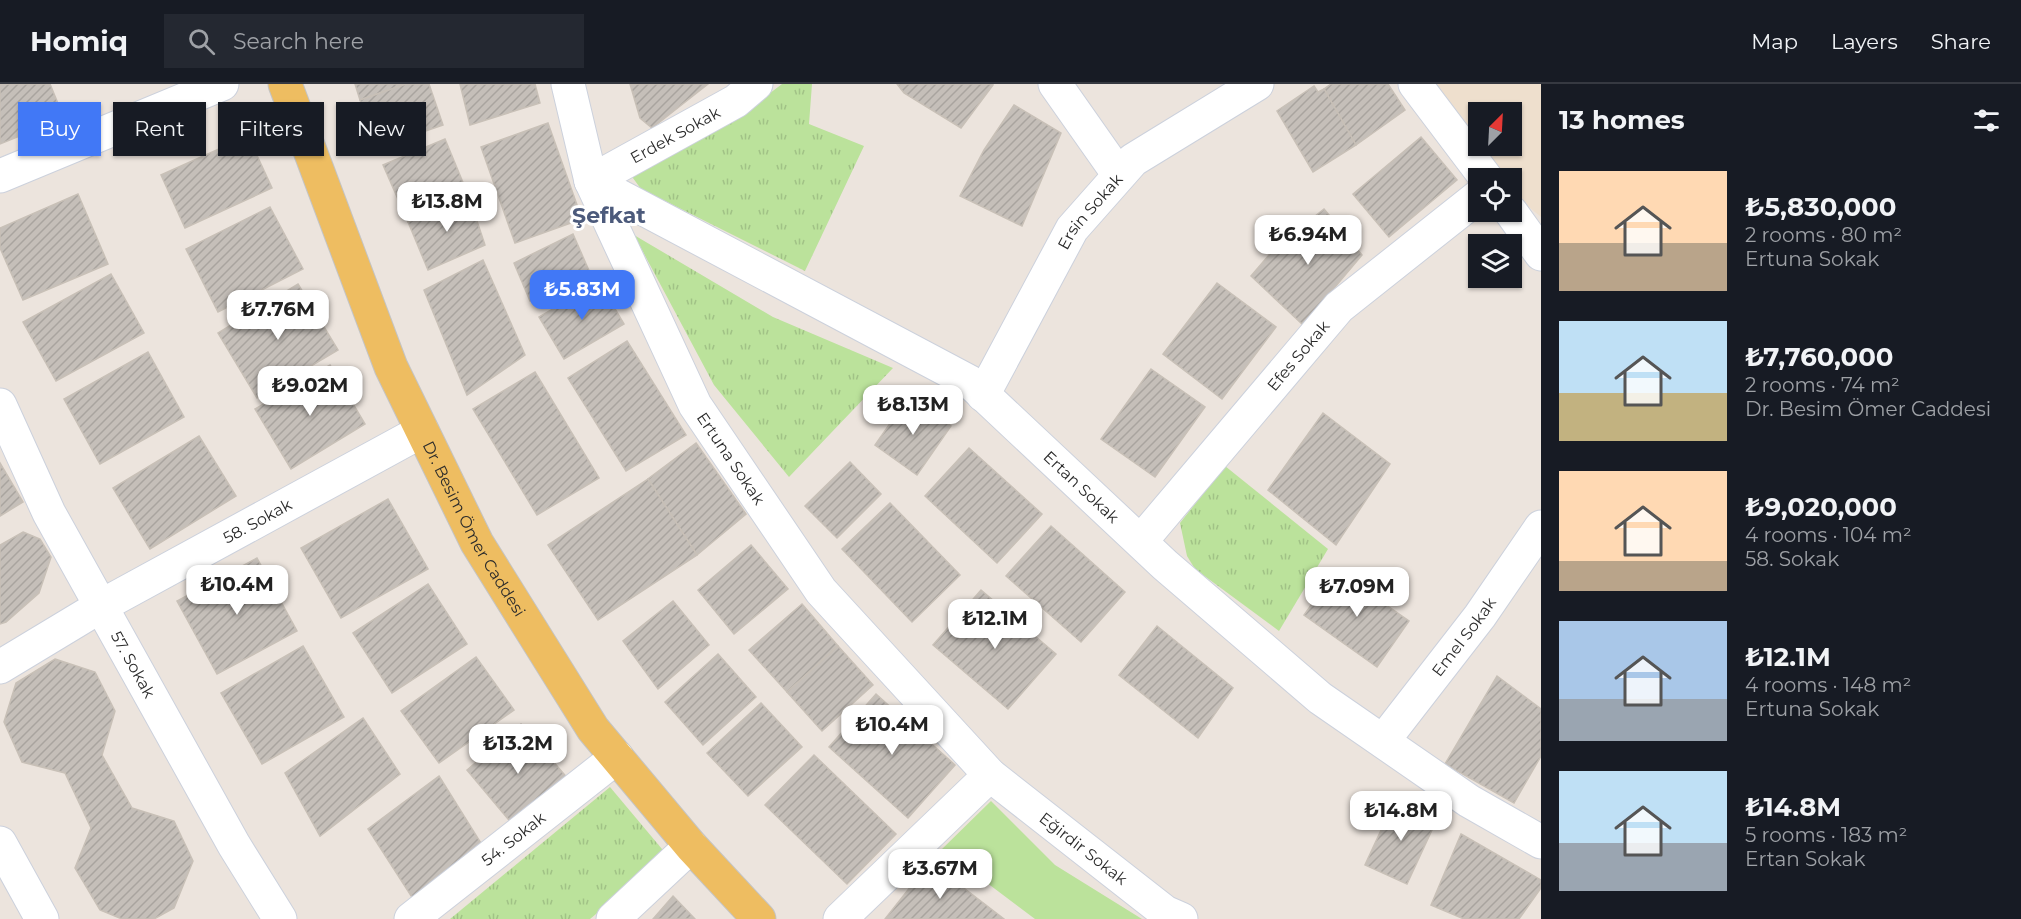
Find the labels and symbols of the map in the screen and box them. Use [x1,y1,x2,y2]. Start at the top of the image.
street label: Erdek Sokak [627,102,724,167]
north arrow [1468,102,1522,156]
street label: Ersin Sokak [1054,170,1127,253]
pin: ₺13.8M [398,182,496,233]
district label: Şefkat [572,202,646,229]
pin: ₺6.94M [1259,215,1357,266]
pin: ₺5.83M [533,270,631,321]
pin: ₺7.76M [229,290,327,341]
street label: Efes Sokak [1263,317,1334,395]
pin: ₺9.02M [261,366,359,417]
pin: ₺8.13M [864,385,962,436]
street label: Ertuna Sokak [693,409,769,509]
street label: Dr. Besim Ömer Caddesi [419,438,529,620]
street label: Ertan Sokak [1040,447,1123,527]
street label: 58. Sokak [220,495,296,548]
pin: ₺10.4M [188,565,286,616]
pin: ₺7.09M [1308,567,1406,618]
street label: Emel Sokak [1428,593,1500,680]
pin: ₺12.1M [946,599,1044,650]
street label: 57. Sokak [107,628,159,702]
pin: ₺10.4M [843,705,941,756]
pin: ₺13.2M [469,724,567,775]
pin: ₺14.8M [1352,791,1450,842]
street label: 54. Sokak [478,808,550,870]
street label: Eğirdir Sokak [1036,808,1131,889]
pin: ₺3.67M [891,849,989,900]

